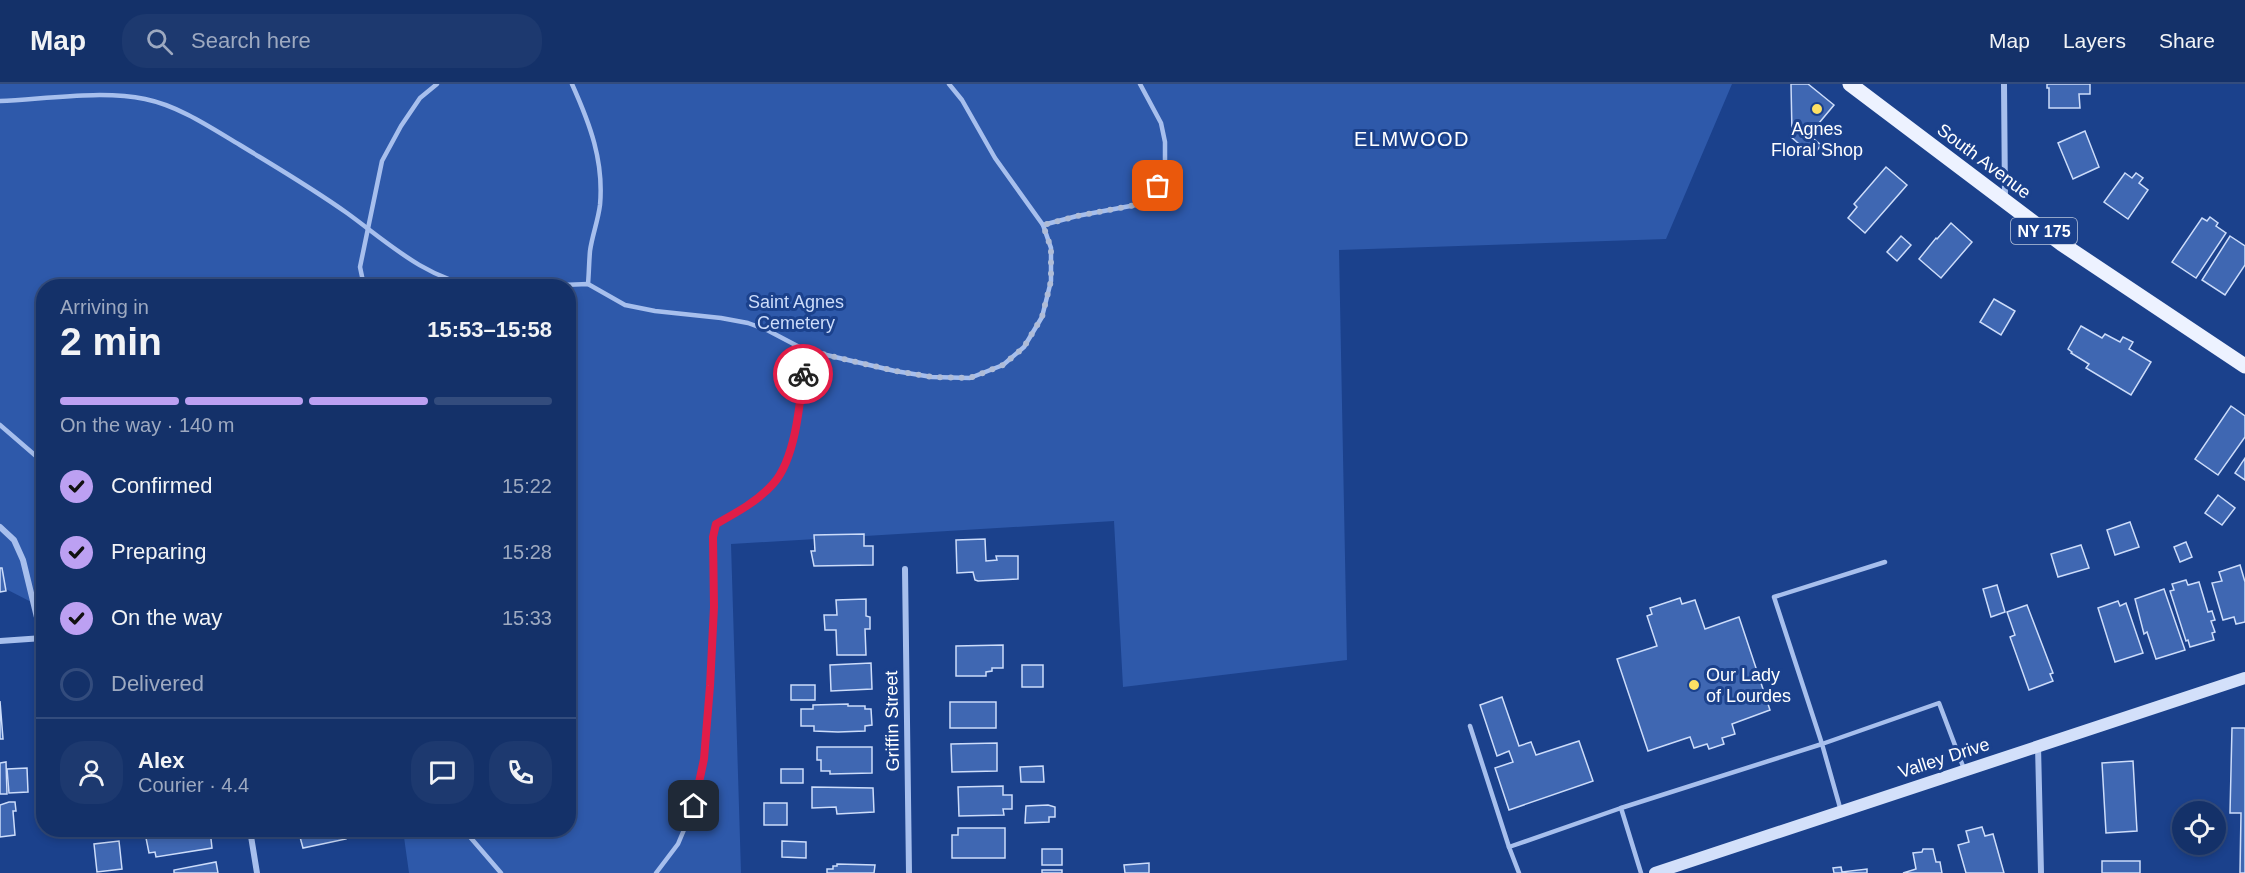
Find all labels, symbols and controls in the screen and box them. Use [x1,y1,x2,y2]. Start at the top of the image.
search box [122,14,542,68]
text: Map [30,25,86,56]
icon: search [143,25,176,58]
text: Search here [191,28,311,53]
text: Map [1989,29,2030,52]
text: Layers [2063,29,2126,52]
text: Share [2159,29,2215,52]
marker: Agnes Floral Shop [1810,102,1824,116]
place label: Agnes Floral Shop [1771,119,1863,160]
street label: South Avenue [1933,119,2035,203]
district label: ELMWOOD [1354,128,1470,150]
pin [1132,160,1183,211]
icon: bag [1141,169,1174,202]
road number: NY 175 [2011,218,2077,244]
park label: Saint Agnes Cemetery [748,292,844,333]
text: Arriving in [60,296,149,318]
text: 15:53–15:58 [427,317,552,342]
text: 2 min [60,320,162,363]
courier [773,344,833,404]
icon: bike [787,358,820,391]
text: On the way · 140 m [60,414,235,436]
icon: check [60,470,93,503]
text: Confirmed [111,473,212,498]
text: 15:22 [502,475,552,497]
icon: check [60,536,93,569]
text: Preparing [111,539,206,564]
text: 15:28 [502,541,552,563]
icon: check [60,602,93,635]
text: On the way [111,605,222,630]
text: 15:33 [502,607,552,629]
place label: Our Lady of Lourdes [1706,665,1791,706]
street label: Griffin Street [881,670,903,772]
text: Delivered [111,671,204,696]
marker: Our Lady of Lourdes [1687,678,1701,692]
street label: Valley Drive [1896,734,1992,782]
button: person [60,741,123,804]
button: chat [411,741,474,804]
button: phone [489,741,552,804]
text: Alex [138,748,184,773]
text: Courier · 4.4 [138,774,249,796]
pin [668,780,719,831]
icon: home [677,789,710,822]
map controls [2172,801,2226,855]
button: locate [2172,801,2226,855]

